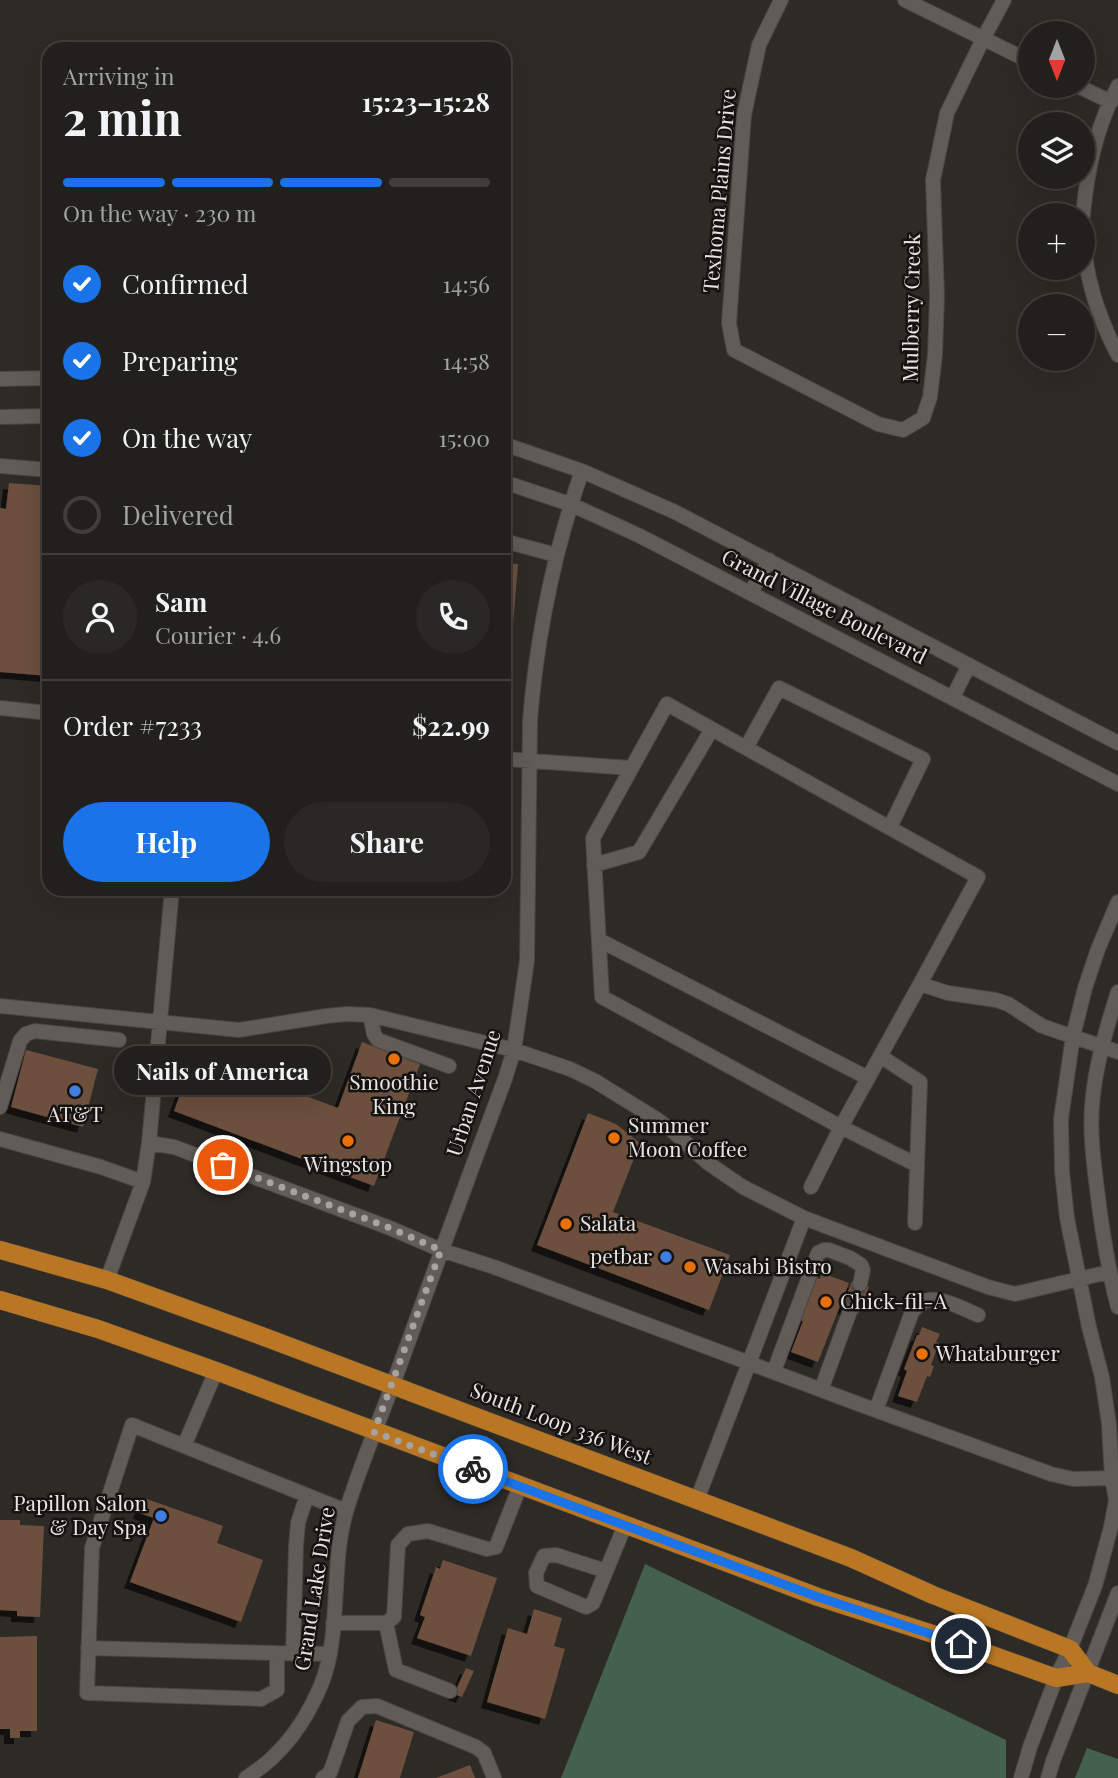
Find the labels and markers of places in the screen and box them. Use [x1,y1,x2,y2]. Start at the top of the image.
callout: Nails of America [114,1046,332,1095]
marker: Smoothie King [386,1051,402,1067]
place label: Smoothie King [349,1067,439,1119]
marker: AT&T [67,1083,83,1099]
place label: AT&T [46,1099,103,1127]
place label: Summer Moon Coffee [628,1110,747,1162]
marker: Summer Moon Coffee [606,1130,622,1146]
marker: Wingstop [340,1133,356,1149]
pin [193,1135,253,1195]
place label: Wingstop [303,1149,392,1177]
place label: Salata [580,1208,637,1236]
marker: Salata [558,1216,574,1232]
place label: petbar [590,1241,653,1269]
marker: petbar [658,1249,674,1265]
place label: Wasabi Bistro [703,1251,832,1279]
marker: Wasabi Bistro [682,1259,698,1275]
place label: Chick-fil-A [840,1286,948,1314]
marker: Chick-fil-A [818,1294,834,1310]
place label: Whataburger [935,1338,1060,1366]
marker: Whataburger [914,1346,930,1362]
place label: Papillon Salon & Day Spa [13,1488,148,1540]
marker: Papillon Salon & Day Spa [153,1508,169,1524]
pin [931,1614,991,1674]

